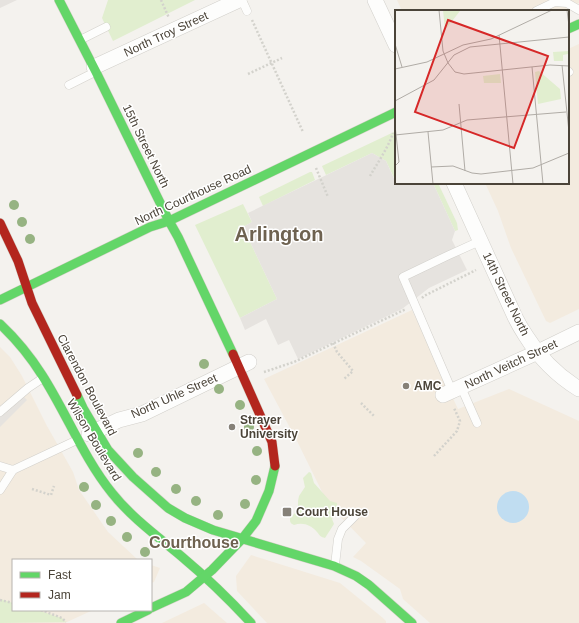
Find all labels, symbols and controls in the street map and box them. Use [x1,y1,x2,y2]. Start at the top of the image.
street label: North Troy Street [122,8,211,60]
inset map [395,10,569,184]
street label: 15th Street North [120,102,172,190]
street label: North Courthouse Road [133,162,253,228]
district label: Arlington [235,223,323,245]
street label: 14th Street North [480,250,532,338]
street label: Clarendon Boulevard [54,332,120,438]
street label: North Veitch Street [462,336,560,392]
street label: North Uhle Street [129,370,220,421]
place label: AMC [414,379,442,393]
marker: AMC [401,381,411,391]
street label: Wilson Boulevard [64,396,124,484]
place label: Strayer University [240,413,298,441]
marker: Strayer University [227,422,237,432]
place label: Court House [296,505,368,519]
marker: Court House [281,506,293,518]
district label: Courthouse [149,534,239,551]
legend [12,559,152,611]
text: Fast [48,568,72,582]
text: Jam [48,588,71,602]

